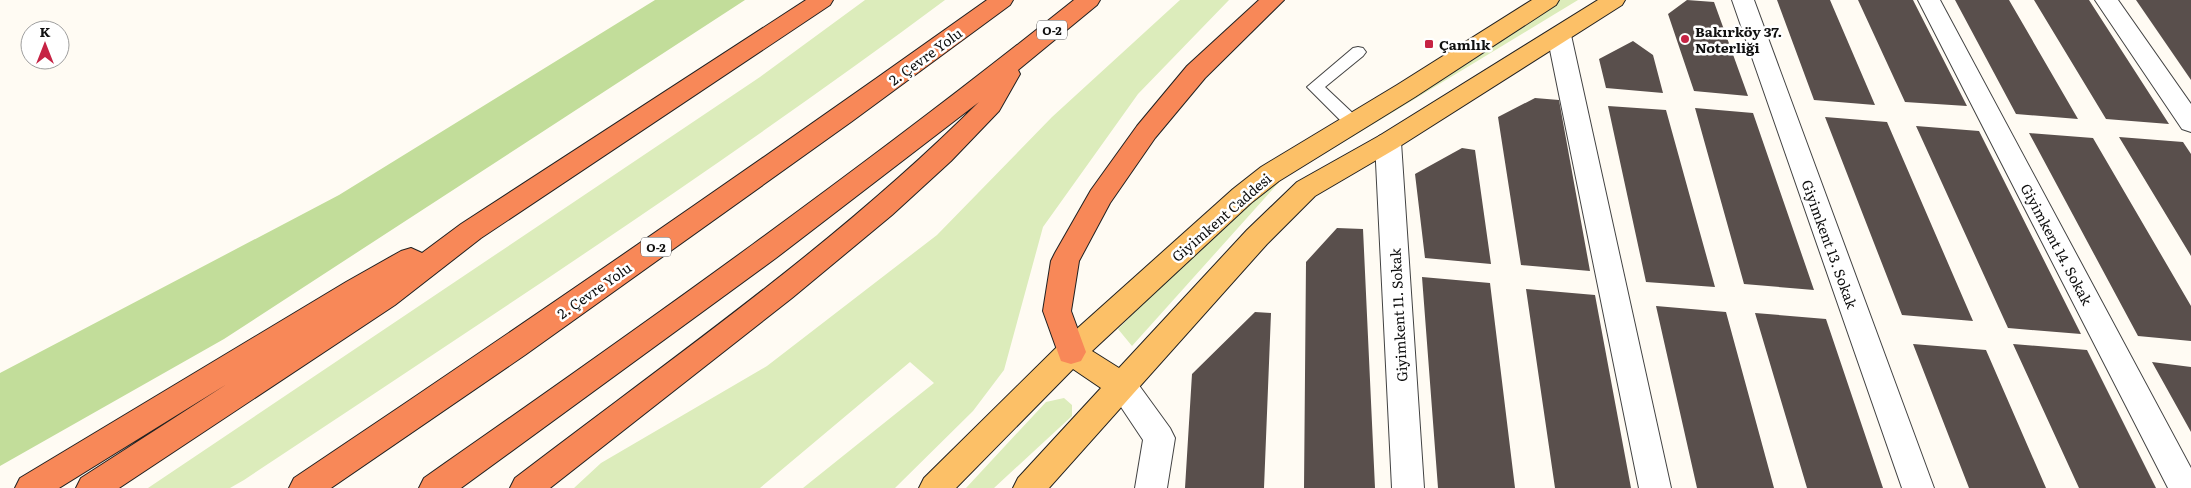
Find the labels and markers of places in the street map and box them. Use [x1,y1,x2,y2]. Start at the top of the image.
place label: Bakırköy 37. Noterliği [1695,21,1782,57]
marker: Bakırköy 37. Noterliği [1679,33,1691,45]
place label: Çamlık [1439,34,1491,54]
marker: Çamlık [1423,38,1435,50]

